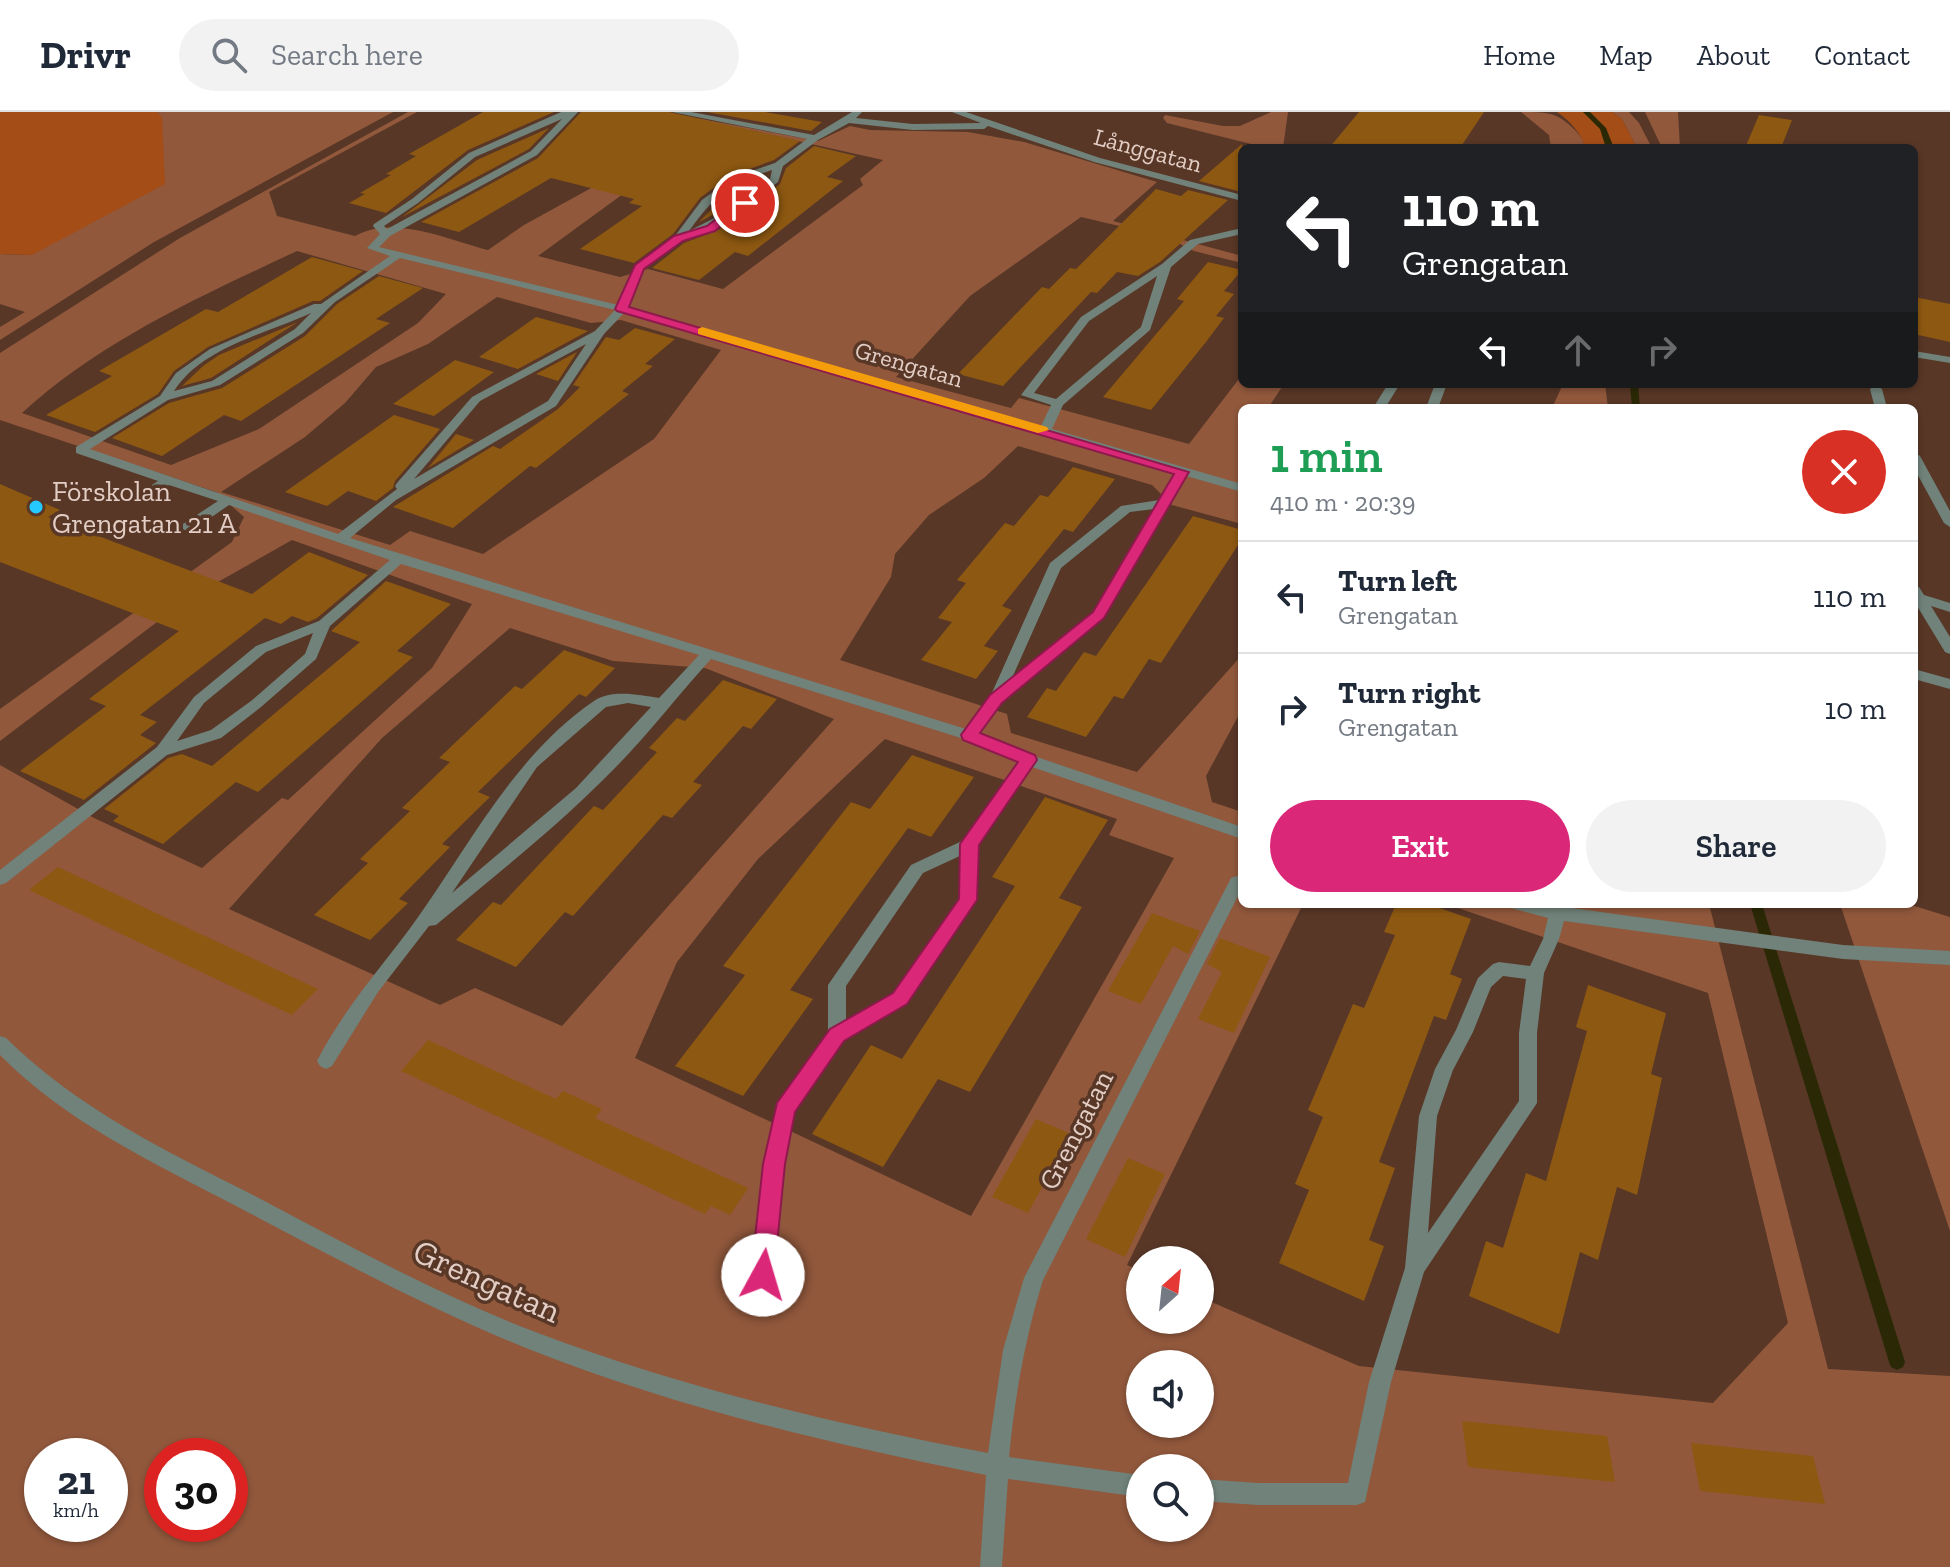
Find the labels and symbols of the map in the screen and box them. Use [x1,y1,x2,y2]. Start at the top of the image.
street label: Långgatan [1091,122,1205,178]
pin [711,169,779,237]
street label: Grengatan [852,335,966,393]
place label: Förskolan Grengatan 21 A [52,475,237,540]
marker: Förskolan Grengatan 21 A [27,498,45,516]
street label: Grengatan [1032,1065,1120,1195]
street label: Grengatan [407,1230,567,1332]
position arrow [721,1233,805,1317]
north arrow [1126,1246,1214,1334]
speed limit sign: 30 [144,1438,248,1542]

